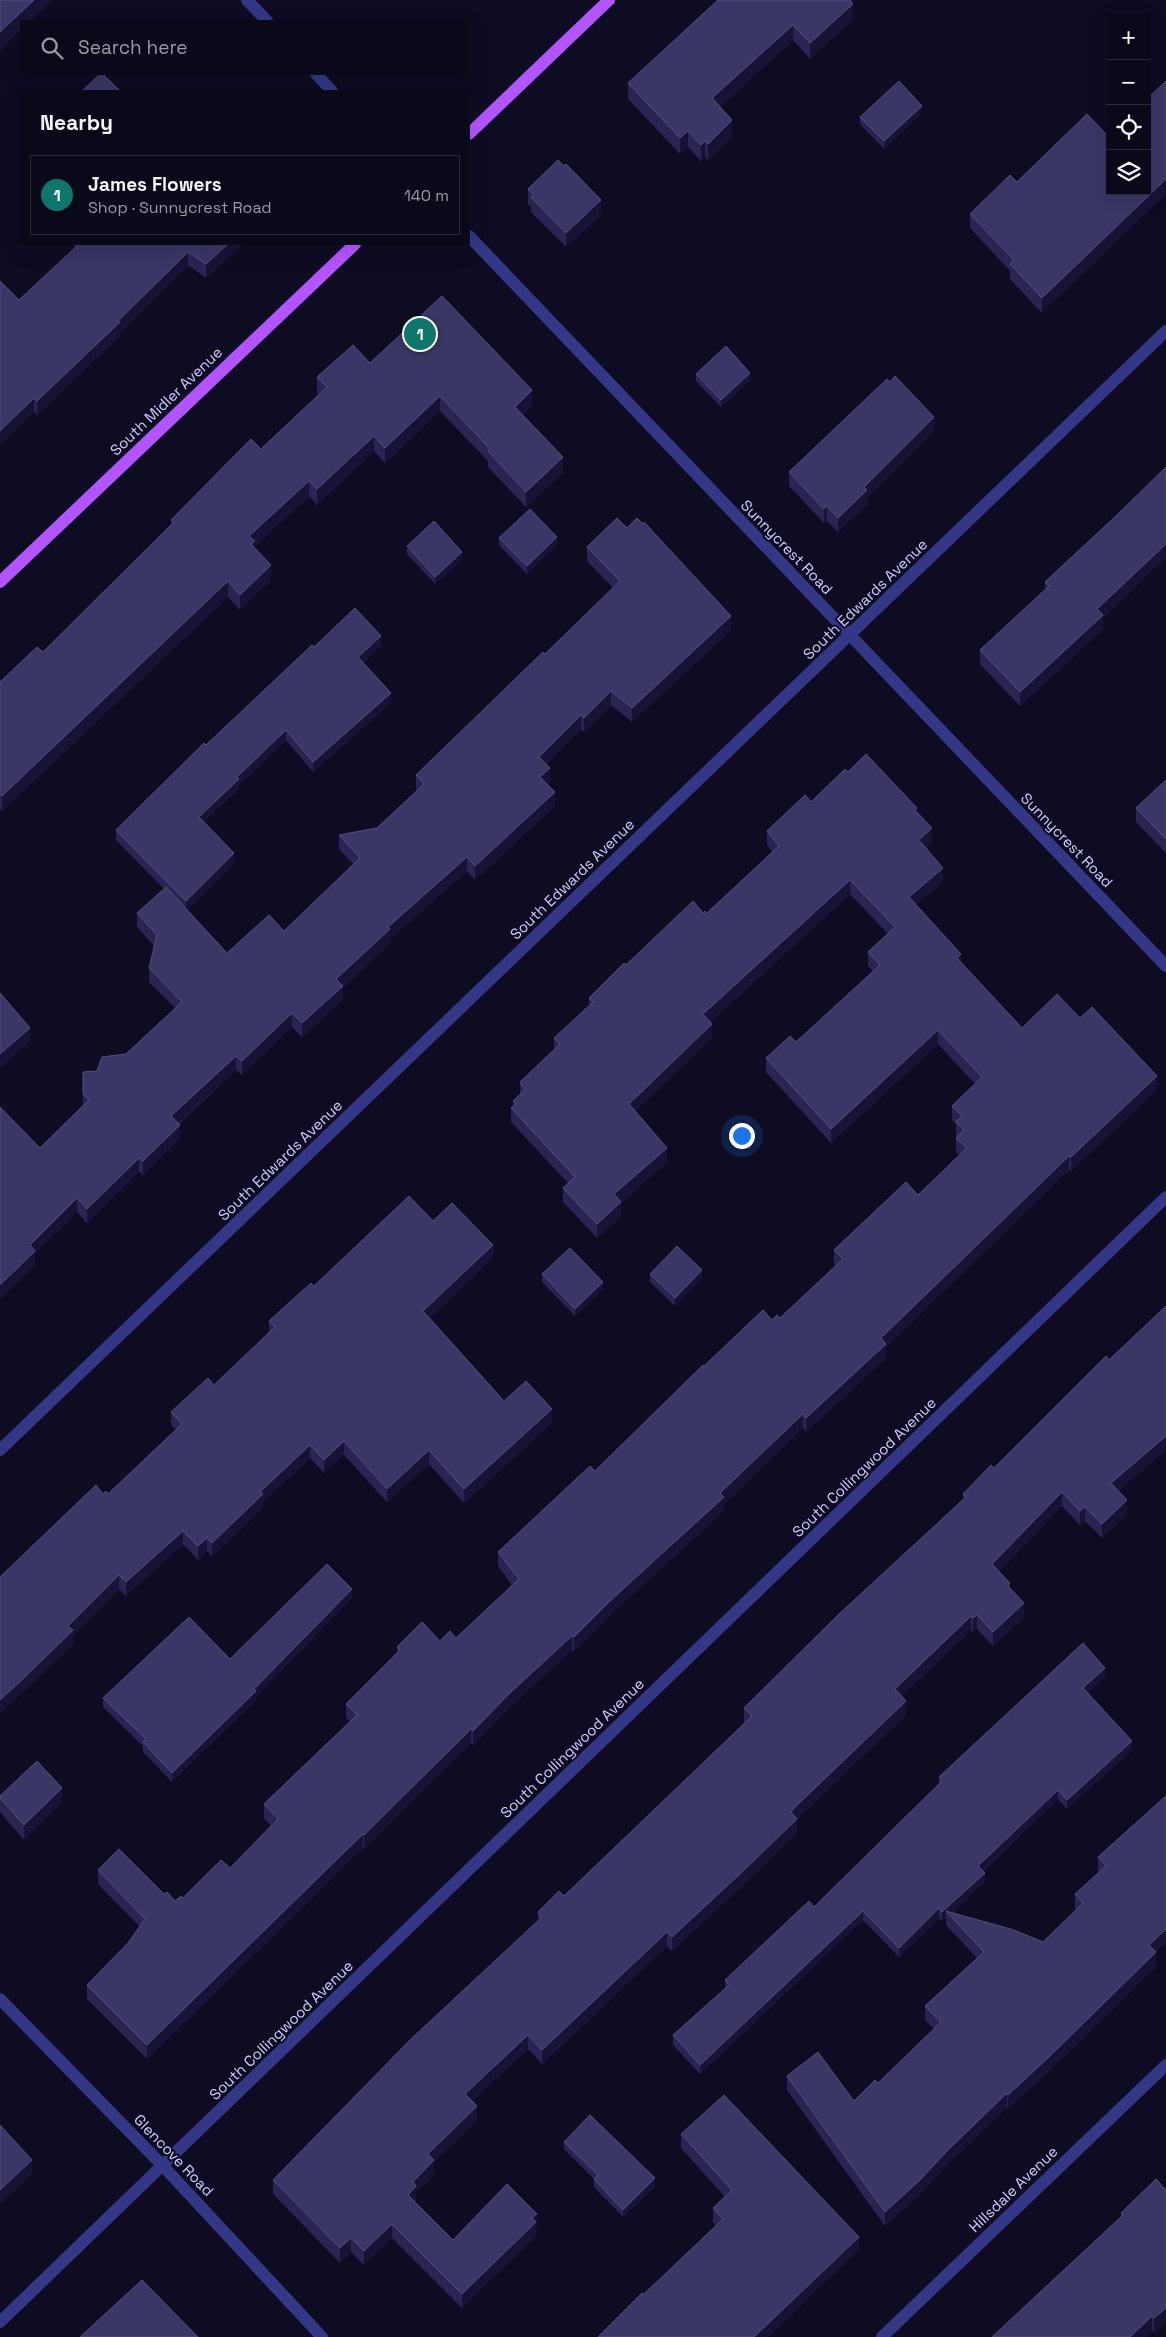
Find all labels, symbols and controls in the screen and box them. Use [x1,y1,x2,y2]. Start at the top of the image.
map controls [1106,15,1151,195]
button: + [1106,15,1151,60]
search box [20,20,470,75]
icon: search [38,34,66,62]
text: Search here [78,35,188,60]
button: − [1106,60,1151,105]
button: locate [1106,105,1151,150]
text: Nearby [40,109,113,136]
button: layers [1106,150,1151,195]
text: James Flowers [88,172,222,197]
text: 1 [53,185,61,206]
text: 140 m [404,185,449,206]
text: Shop · Sunnycrest Road [88,197,272,218]
pin: 1 [404,315,436,353]
street label: South Midler Avenue [106,342,226,459]
street label: Sunnycrest Road [737,496,837,598]
street label: South Edwards Avenue [799,534,931,663]
street label: Sunnycrest Road [1017,789,1117,891]
street label: South Edwards Avenue [506,814,638,943]
street label: South Edwards Avenue [214,1095,346,1224]
your location [729,1123,755,1149]
street label: South Collingwood Avenue [788,1393,940,1541]
street label: South Collingwood Avenue [496,1674,648,1822]
street label: South Collingwood Avenue [205,1956,357,2104]
street label: Glencove Road [130,2110,218,2200]
street label: Hillsdale Avenue [965,2142,1061,2236]

